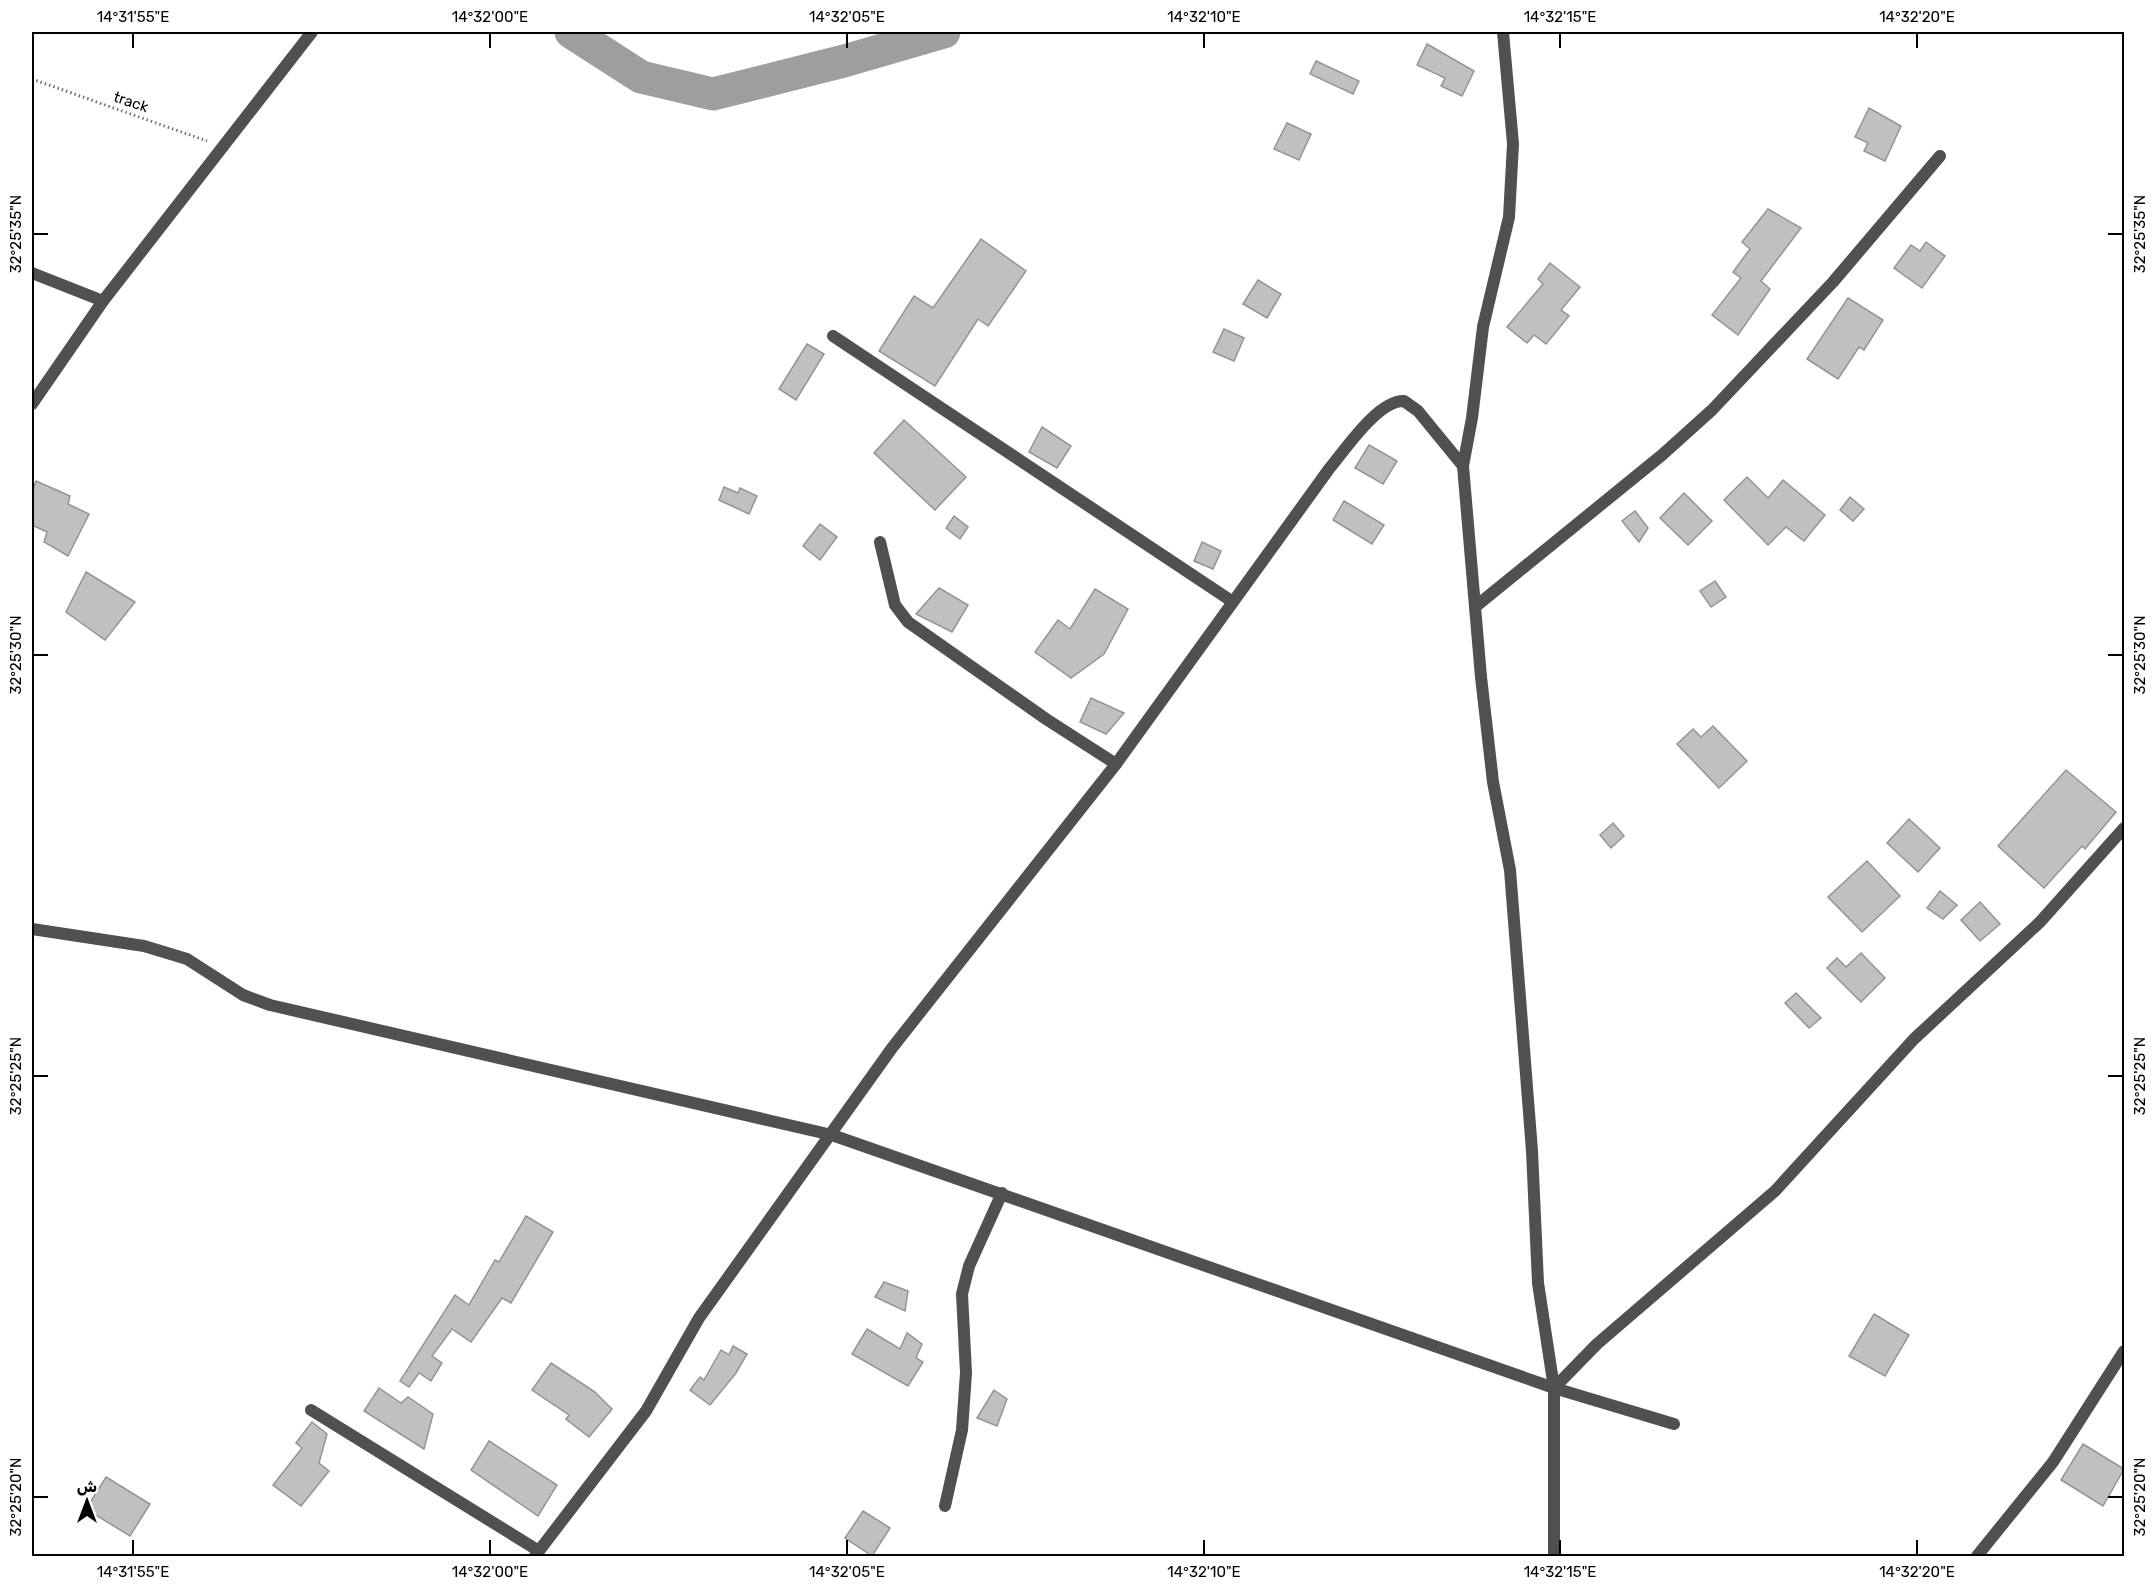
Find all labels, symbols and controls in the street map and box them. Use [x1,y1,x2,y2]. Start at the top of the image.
text: 14°31'55"E [97,8,169,26]
text: 14°32'00"E [452,8,528,26]
text: 14°32'05"E [809,8,885,26]
text: 14°32'10"E [1167,8,1241,26]
text: 14°32'15"E [1524,8,1596,26]
text: 14°32'20"E [1879,8,1955,26]
street label: track [111,88,151,116]
text: 32°25'35"N [7,195,25,273]
text: 32°25'35"N [2131,195,2149,273]
text: 32°25'30"N [7,615,25,695]
text: 32°25'30"N [2131,615,2149,695]
text: 32°25'25"N [7,1037,25,1115]
text: 32°25'25"N [2131,1037,2149,1115]
text: 32°25'20"N [7,1458,25,1537]
text: 32°25'20"N [2131,1458,2149,1537]
north arrow [57,1471,117,1531]
text: ش [77,1477,97,1496]
text: 14°31'55"E [97,1563,169,1581]
text: 14°32'00"E [452,1563,528,1581]
text: 14°32'05"E [809,1563,885,1581]
text: 14°32'10"E [1167,1563,1241,1581]
text: 14°32'15"E [1524,1563,1596,1581]
text: 14°32'20"E [1879,1563,1955,1581]

